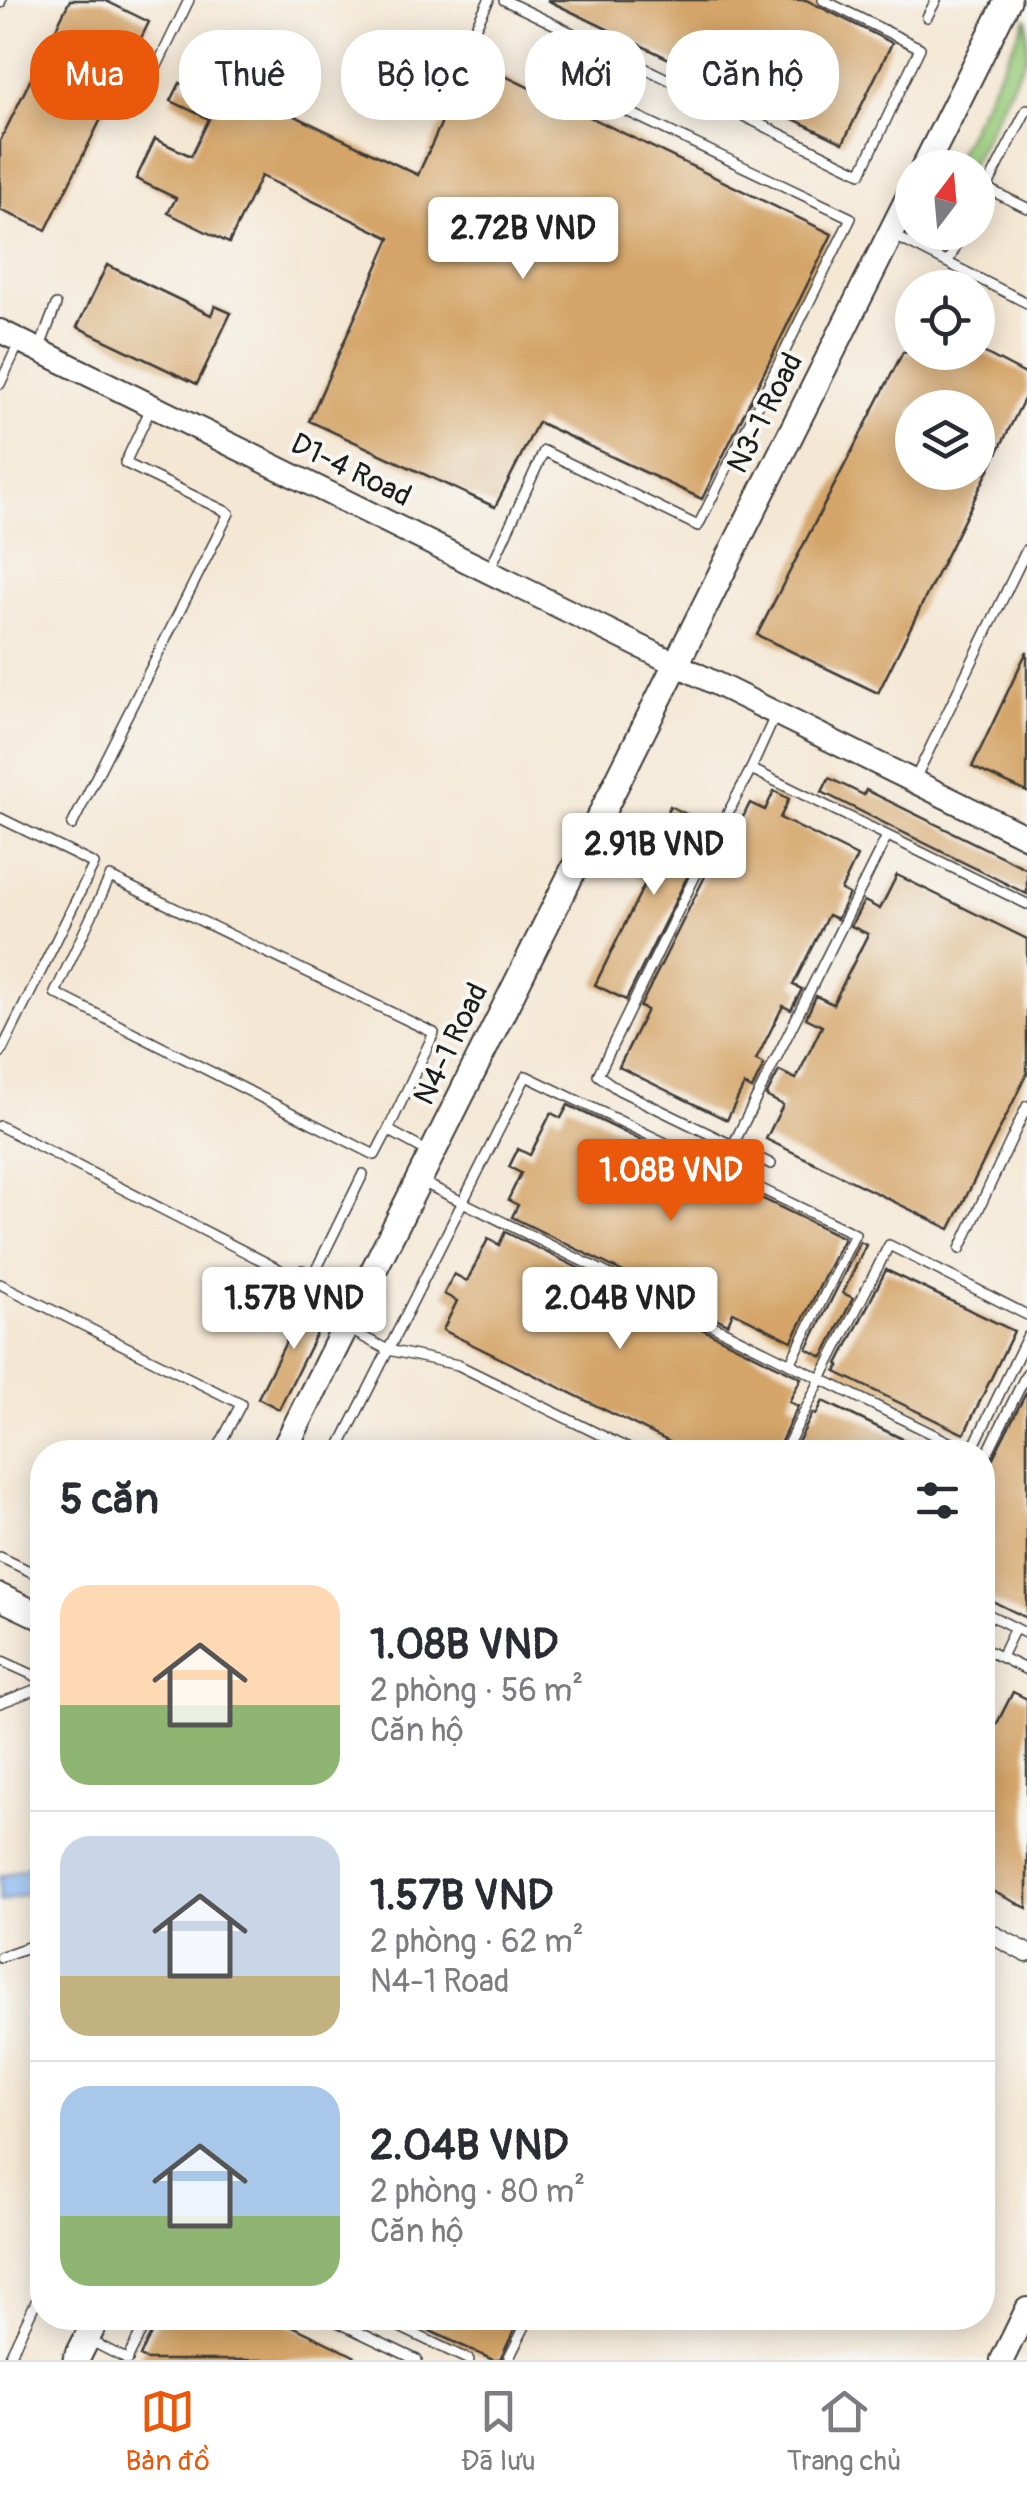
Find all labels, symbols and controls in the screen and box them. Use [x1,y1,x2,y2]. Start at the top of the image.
chip: Mua [30,30,159,120]
chip: Thuê [179,30,321,120]
chip: Bộ lọc [341,30,505,120]
chip: Mới [525,30,646,120]
chip: Căn hộ [666,30,839,120]
north arrow [895,150,995,250]
map controls [895,150,995,490]
pin: 2.72B VND [409,197,637,282]
text: 2.72B VND [450,209,596,249]
button: locate [895,270,995,370]
street label: N3-1 Road [719,347,811,479]
button: layers [895,390,995,490]
street label: D1-4 Road [285,425,417,515]
pin: 2.91B VND [540,813,768,898]
text: 2.91B VND [584,825,724,865]
street label: N4-1 Road [406,977,496,1111]
pin: 1.08B VND [557,1139,785,1224]
text: 1.08B VND [599,1151,743,1191]
pin: 1.57B VND [180,1267,408,1352]
pin: 2.04B VND [506,1267,734,1352]
text: 1.57B VND [224,1279,364,1319]
text: 2.04B VND [544,1279,696,1319]
icon: filters [910,1473,965,1528]
text: 5 căn [60,1474,159,1526]
text: 1.08B VND [370,1619,558,1671]
icon: home [140,1625,260,1745]
text: 2 phòng · 56 m² [370,1671,583,1711]
text: Căn hộ [370,1711,464,1751]
text: 1.57B VND [370,1870,553,1922]
icon: home [140,1876,260,1996]
text: 2 phòng · 62 m² [370,1922,584,1962]
text: N4-1 Road [370,1962,510,2002]
text: 2.04B VND [370,2120,569,2172]
icon: home [140,2126,260,2246]
text: 2 phòng · 80 m² [370,2172,585,2212]
text: Căn hộ [370,2212,464,2252]
tab: Bản đồ [126,2384,210,2479]
tab: Đã lưu [461,2384,536,2479]
tab: Trang chủ [787,2384,901,2479]

